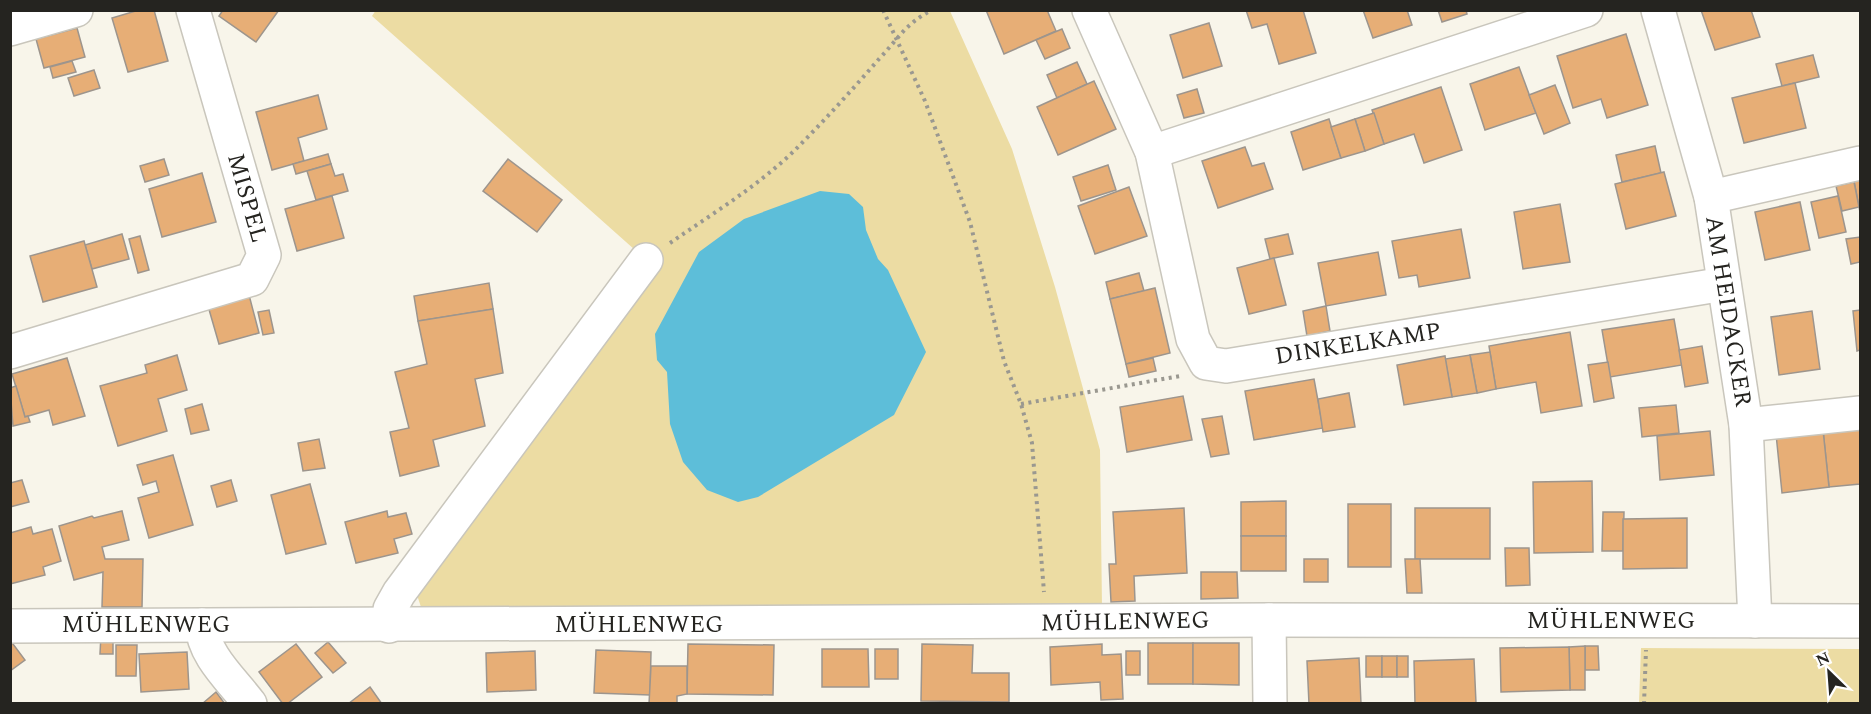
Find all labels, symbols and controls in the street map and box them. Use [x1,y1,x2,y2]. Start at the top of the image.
street label: MISPEL [217,149,277,247]
street label: AM HEIDACKER [1695,213,1761,409]
street label: DINKELKAMP [1272,313,1444,375]
street label: MÜHLENWEG [1040,603,1210,641]
street label: MÜHLENWEG [1526,603,1696,639]
street label: MÜHLENWEG [61,607,231,643]
street label: MÜHLENWEG [554,607,724,643]
north arrow [1799,642,1859,702]
text: N [1812,646,1834,673]

